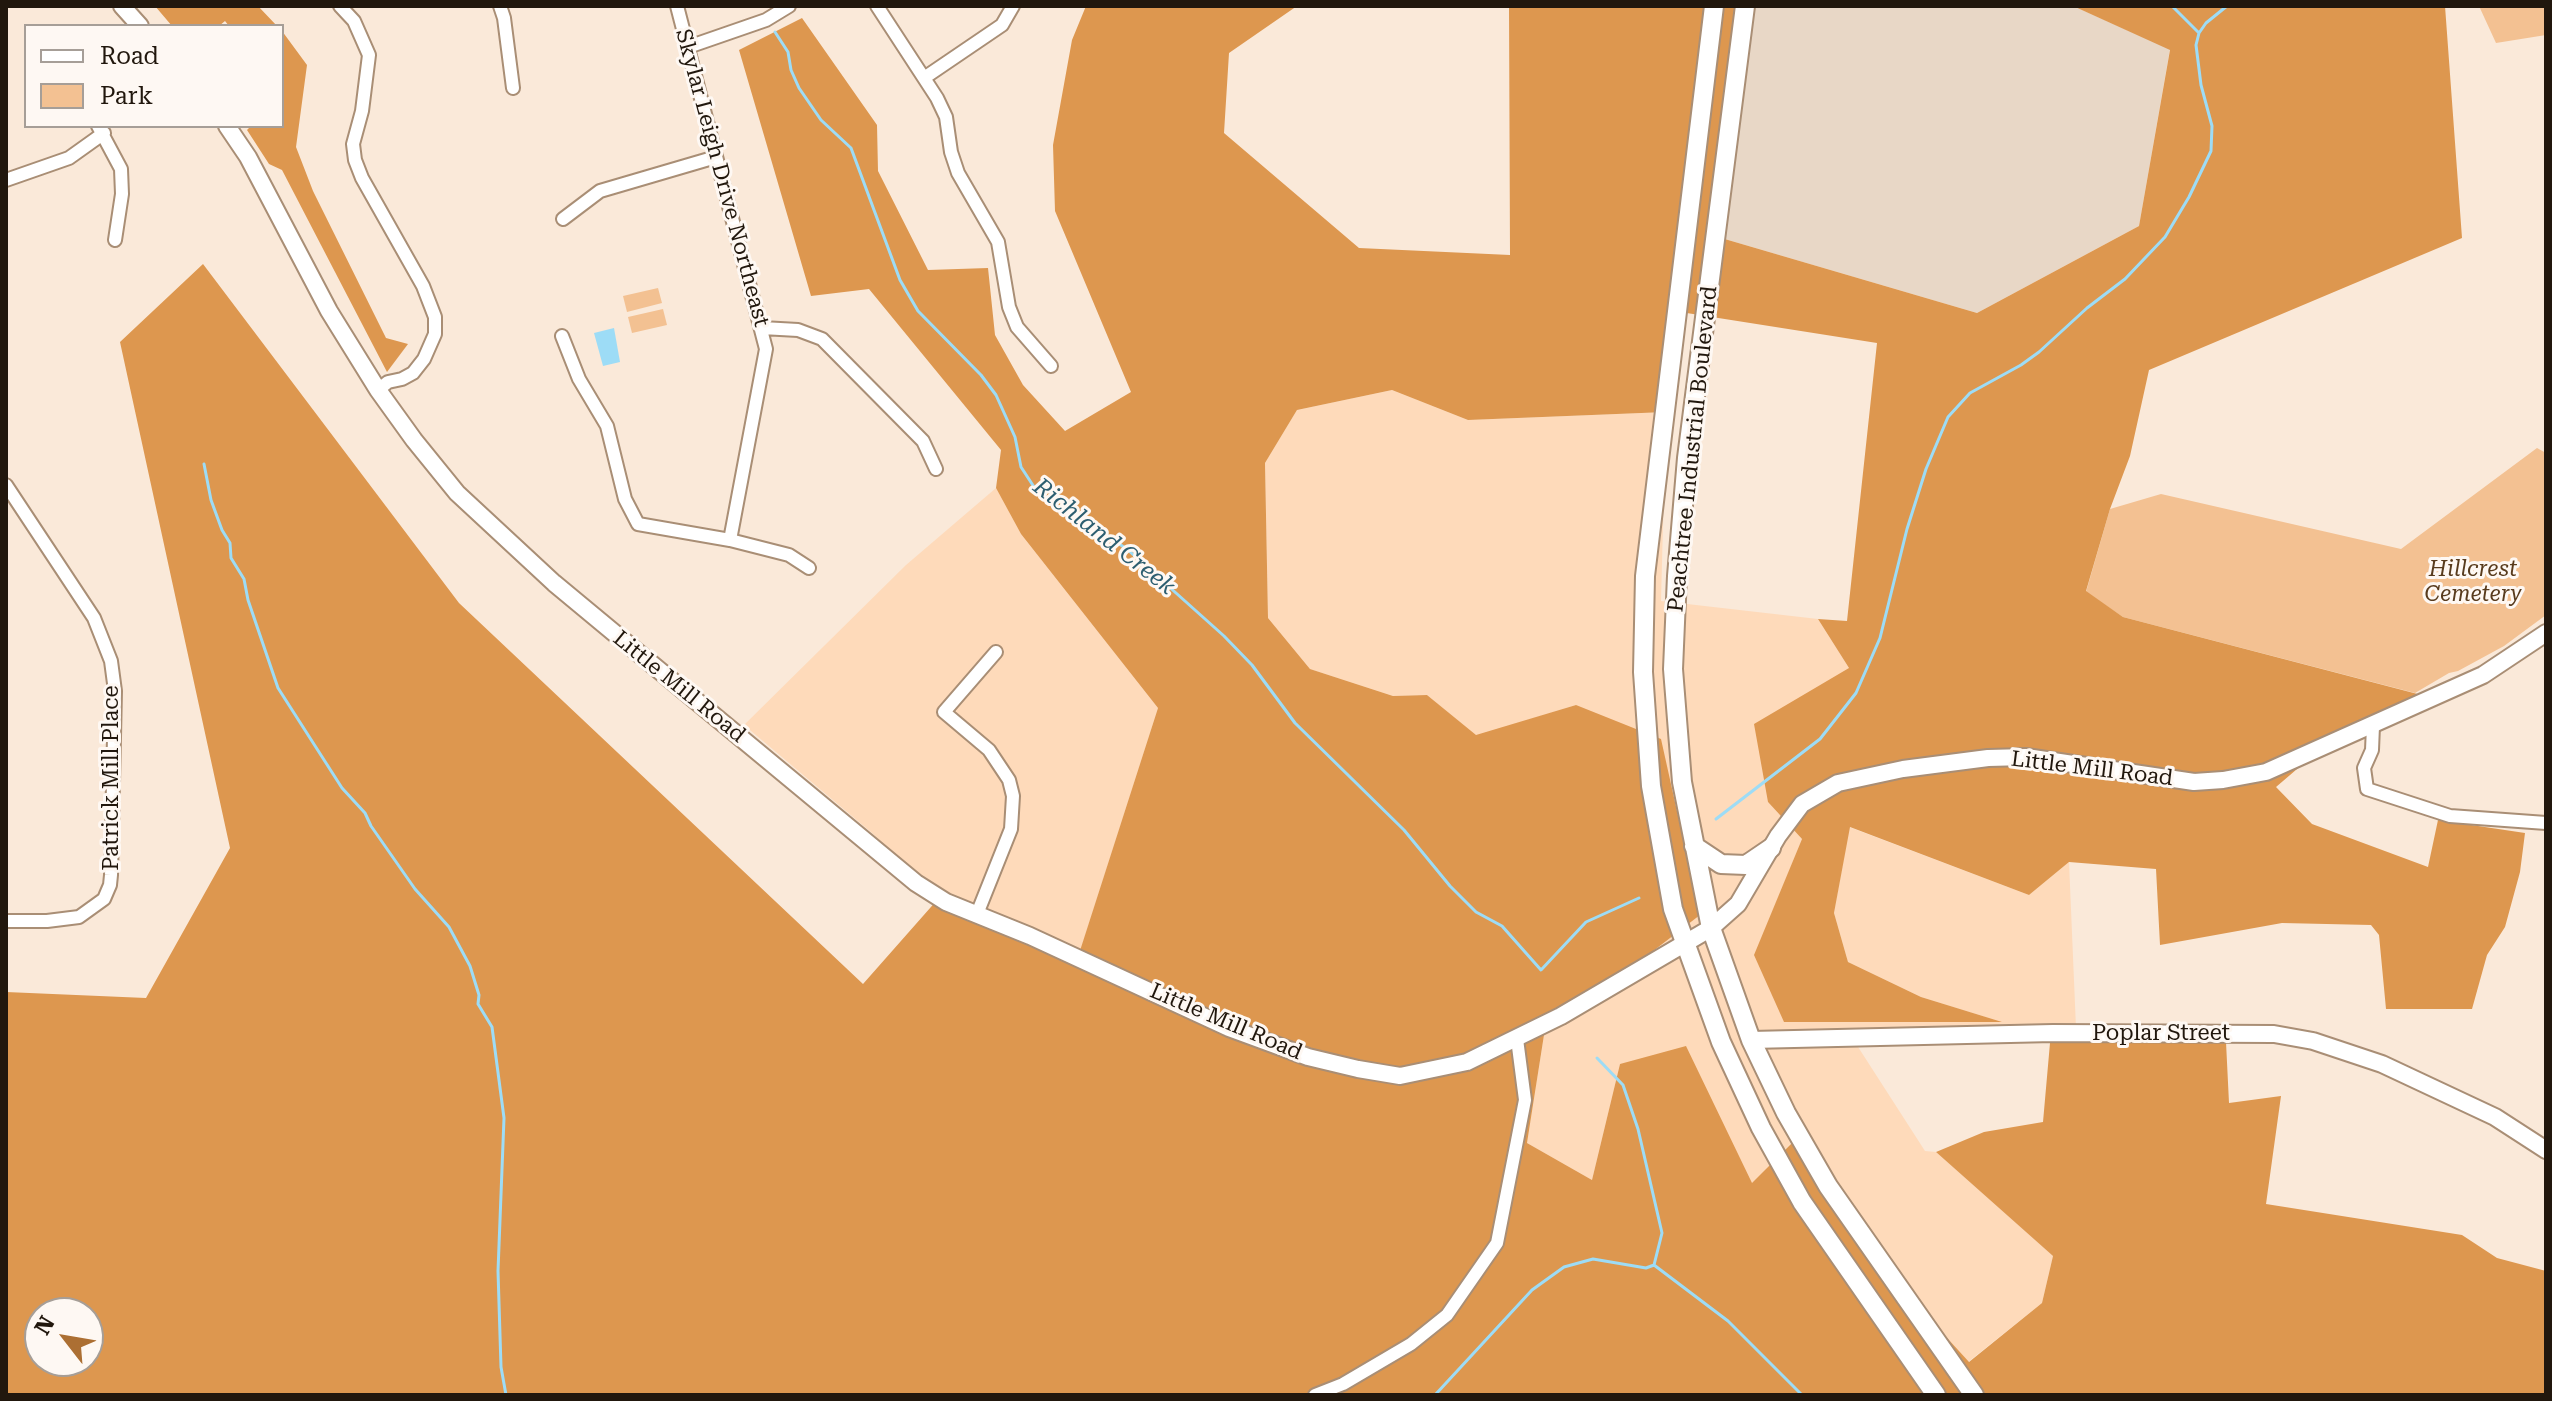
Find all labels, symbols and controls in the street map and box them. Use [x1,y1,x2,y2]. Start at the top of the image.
legend [24,24,284,128]
street label: Skylar Leigh Drive Northeast [670,26,774,330]
text: Road [100,42,159,70]
text: Park [100,82,153,110]
street label: Peachtree Industrial Boulevard [1663,285,1723,613]
water label: Richland Creek [1027,473,1181,601]
park label: Hillcrest Cemetery [2424,557,2522,608]
street label: Little Mill Road [607,625,751,749]
street label: Patrick Mill Place [99,685,125,871]
street label: Little Mill Road [2010,746,2174,792]
street label: Little Mill Road [1146,978,1306,1066]
street label: Poplar Street [2092,1021,2230,1047]
north arrow [24,1297,104,1377]
text: N [30,1312,60,1339]

